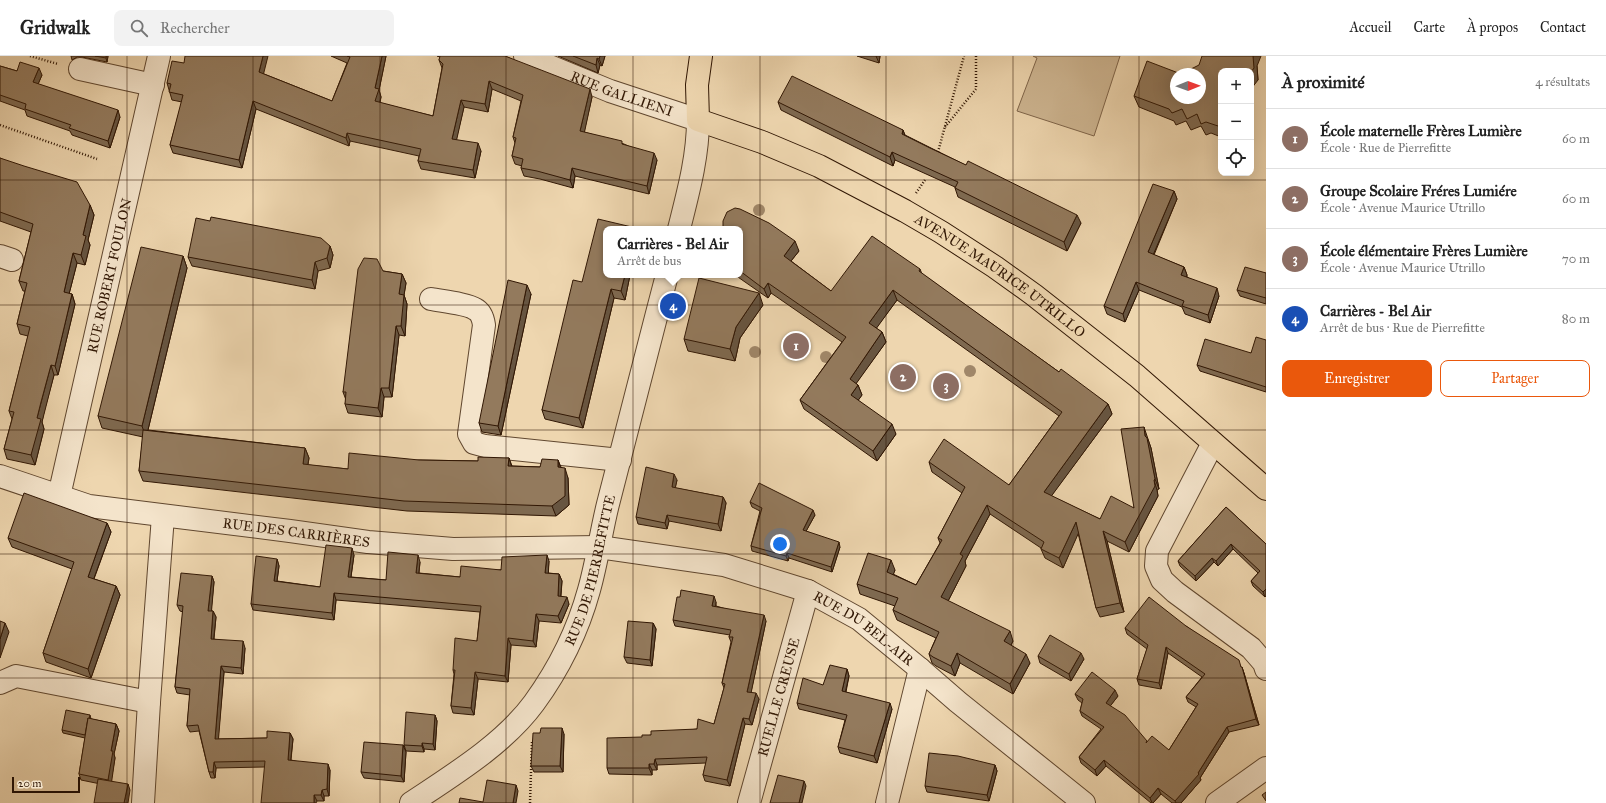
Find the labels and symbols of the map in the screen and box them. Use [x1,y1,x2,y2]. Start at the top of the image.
street label: RUE GALLIENI [568,67,675,120]
north arrow [1170,68,1206,104]
street label: RUE ROBERT FOULON [83,196,135,355]
street label: AVENUE MAURICE UTRILLO [911,210,1089,341]
pin: 4 [660,291,686,321]
pin: 1 [783,331,809,361]
pin: 2 [890,362,916,392]
pin: 3 [933,371,959,401]
street label: RUE DE PIERREFITTE [561,493,619,648]
street label: RUE DES CARRIÈRES [222,514,371,551]
your location [770,534,790,554]
street label: RUE DU BEL-AIR [811,587,918,670]
street label: RUELLE CREUSE [754,636,803,758]
scale bar [12,775,80,794]

